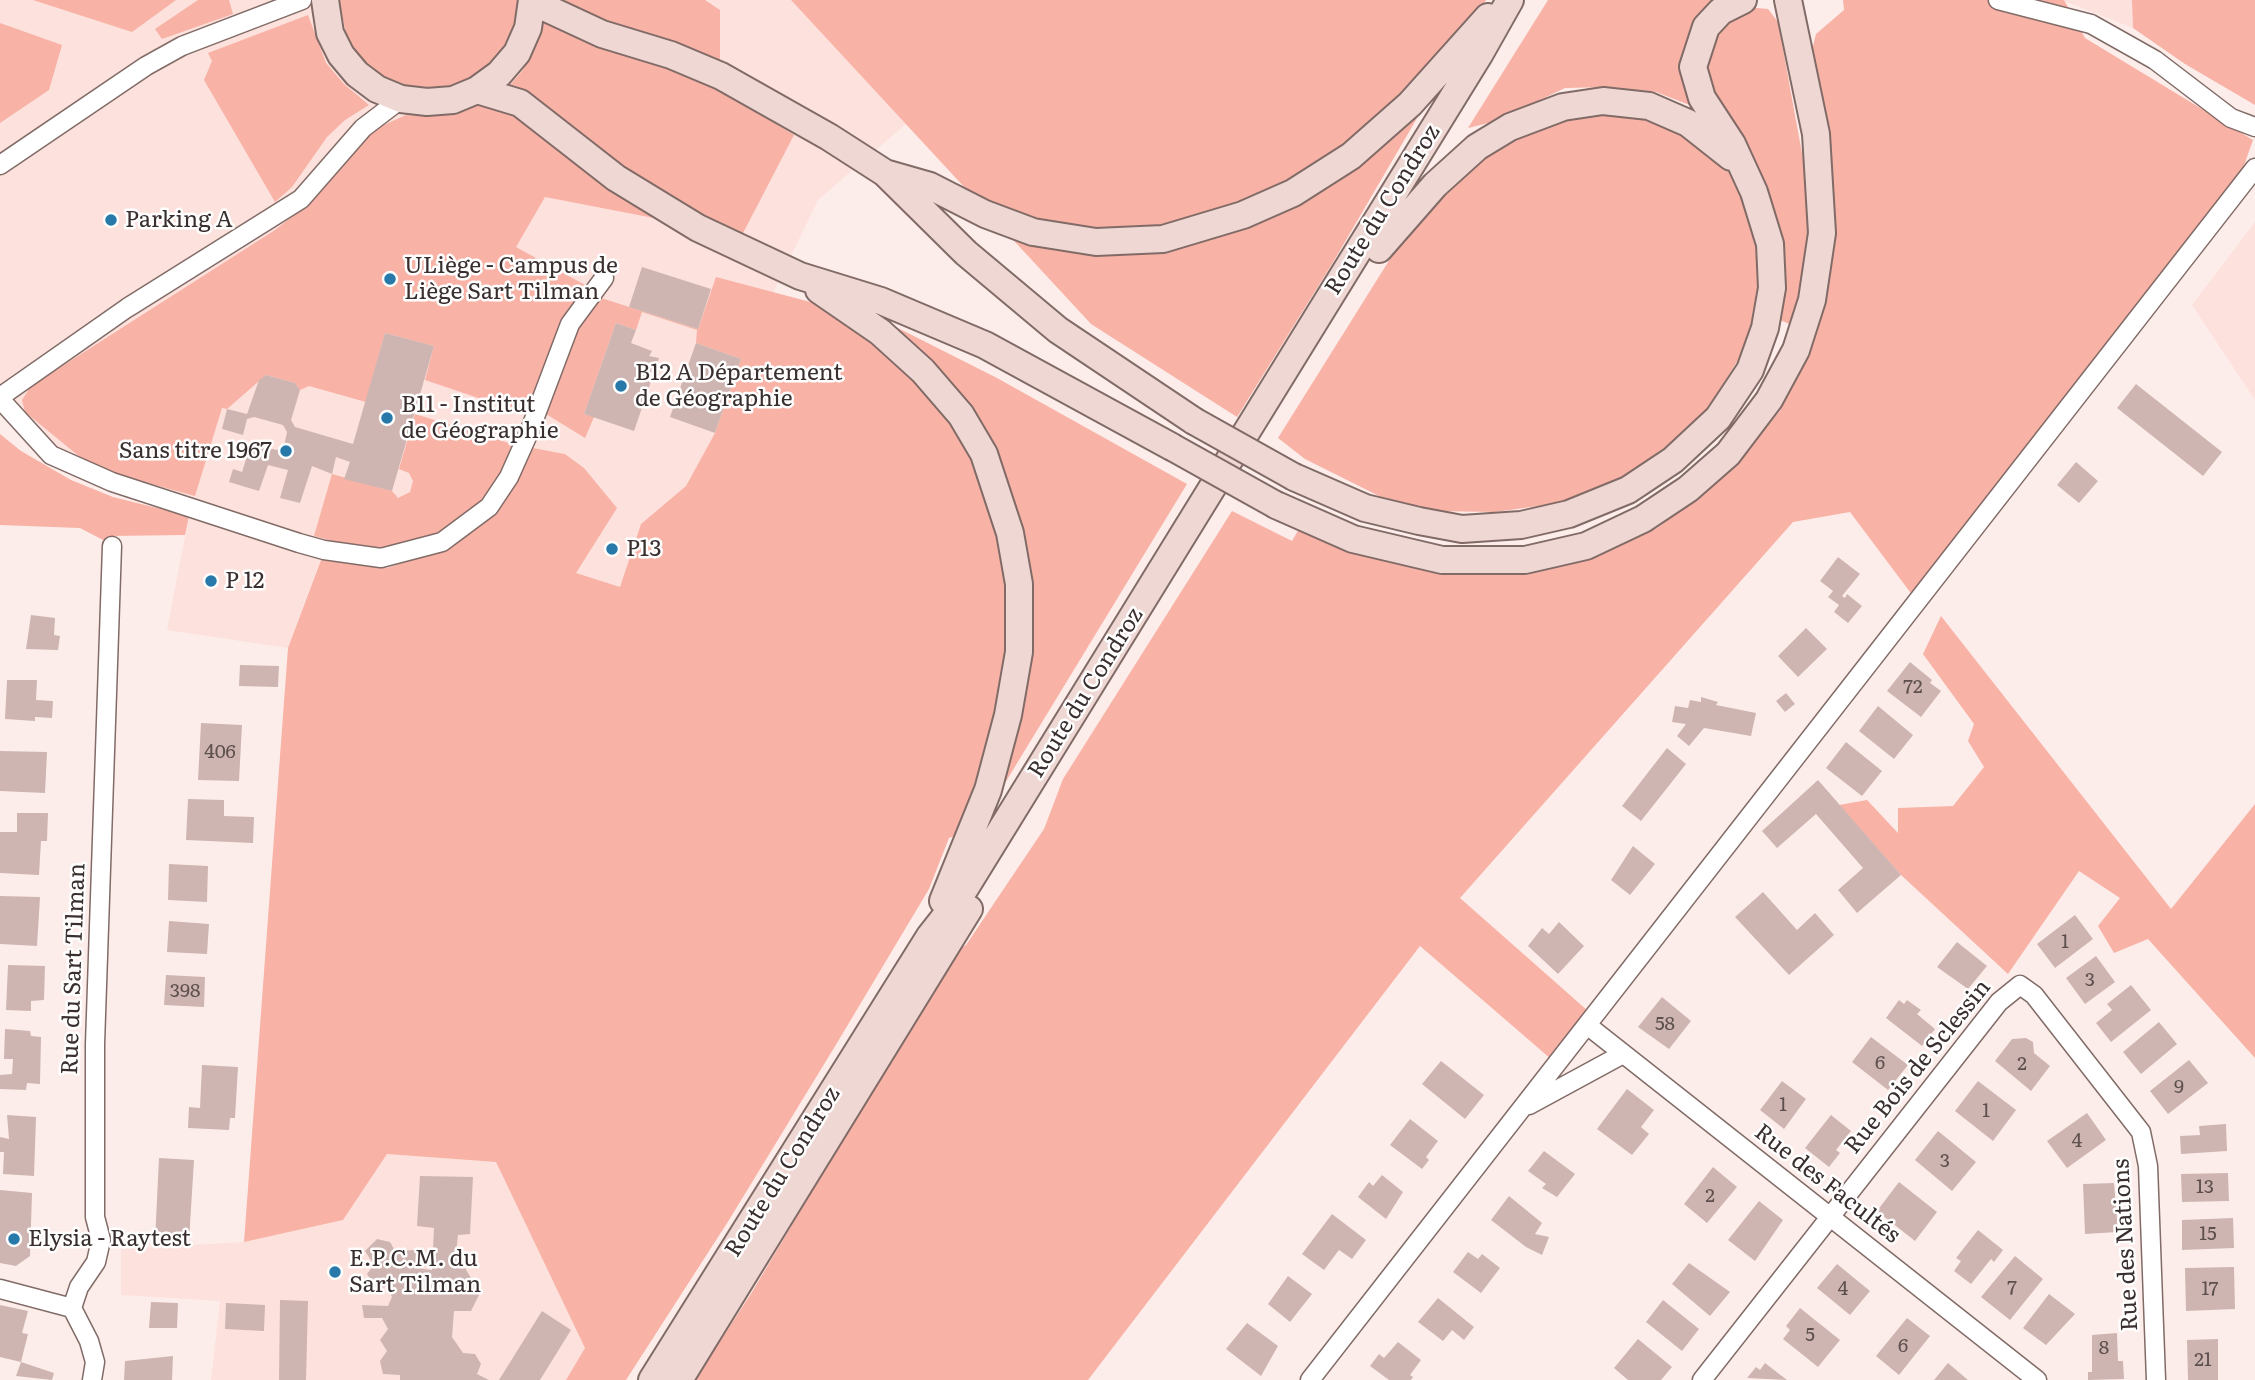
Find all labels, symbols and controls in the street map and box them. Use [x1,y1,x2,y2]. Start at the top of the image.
street label: Route du Condroz [1320,120,1446,300]
place label: Parking A [125,206,233,234]
marker: Parking A [103,212,119,228]
place label: ULiège - Campus de Liège Sart Tilman [404,252,618,306]
marker: ULiège - Campus de Liège Sart Tilman [382,271,398,287]
place label: B12 A Département de Géographie [635,359,842,413]
marker: B12 A Département de Géographie [613,378,629,394]
place label: B11 - Institut de Géographie [401,391,559,445]
marker: B11 - Institut de Géographie [379,410,395,426]
place label: Sans titre 1967 [119,437,272,465]
marker: Sans titre 1967 [278,443,294,459]
place label: P13 [626,535,662,563]
marker: P13 [604,541,620,557]
place label: P 12 [225,567,264,595]
marker: P 12 [203,573,219,589]
street label: Route du Condroz [1023,603,1149,783]
house number: 72 [1903,676,1923,698]
house number: 406 [204,741,236,763]
street label: Rue du Sart Tilman [57,863,91,1075]
house number: 1 [2061,931,2069,953]
house number: 3 [2085,969,2095,991]
street label: Rue Bois de Sclessin [1839,974,1997,1160]
house number: 398 [170,980,200,1002]
house number: 58 [1655,1013,1675,1035]
house number: 6 [1875,1052,1885,1074]
house number: 2 [2017,1053,2027,1075]
house number: 9 [2174,1076,2184,1098]
street label: Route du Condroz [720,1082,846,1262]
house number: 1 [1779,1094,1787,1116]
house number: 1 [1982,1100,1990,1122]
street label: Rue des Facultés [1749,1119,1905,1249]
house number: 4 [2072,1130,2082,1152]
house number: 3 [1940,1150,1950,1172]
street label: Rue des Nations [2108,1158,2144,1332]
house number: 13 [2196,1176,2214,1198]
house number: 2 [1705,1185,1715,1207]
house number: 15 [2199,1223,2217,1245]
place label: Elysia - Raytest [28,1225,191,1253]
marker: Elysia - Raytest [6,1231,22,1247]
place label: E.P.C.M. du Sart Tilman [349,1245,481,1299]
marker: E.P.C.M. du Sart Tilman [327,1264,343,1280]
house number: 7 [2007,1277,2017,1299]
house number: 4 [1838,1278,1848,1300]
house number: 17 [2202,1278,2218,1300]
house number: 5 [1805,1324,1815,1346]
house number: 6 [1898,1335,1908,1357]
house number: 8 [2099,1337,2109,1359]
house number: 21 [2194,1349,2212,1371]

